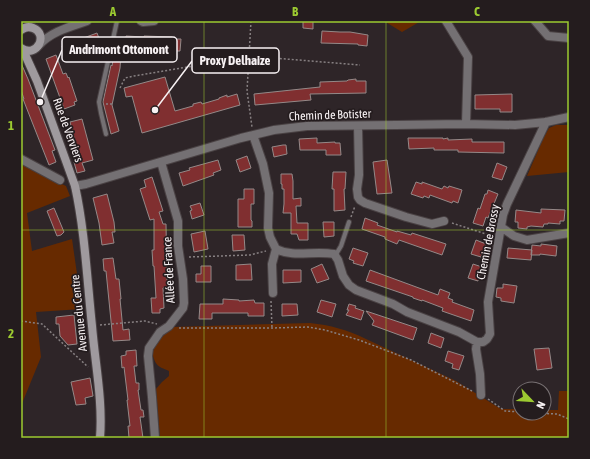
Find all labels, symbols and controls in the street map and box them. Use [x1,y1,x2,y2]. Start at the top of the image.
text: A [109,4,117,19]
text: B [292,4,299,19]
text: C [474,4,480,19]
callout: Andrimont Ottomont [62,37,177,62]
text: Andrimont Ottomont [68,42,169,57]
callout: Proxy Delhaize [192,48,279,73]
text: Proxy Delhaize [200,53,271,68]
street label: Rue de Verviers [50,96,86,164]
street label: Chemin de Botister [289,107,372,123]
text: 1 [8,118,14,133]
street label: Chemin de Brossy [474,203,502,281]
street label: Allée de France [160,236,178,304]
street label: Avenue du Centre [68,274,90,352]
text: 2 [8,326,14,341]
north arrow [512,381,552,421]
text: N [534,400,548,411]

